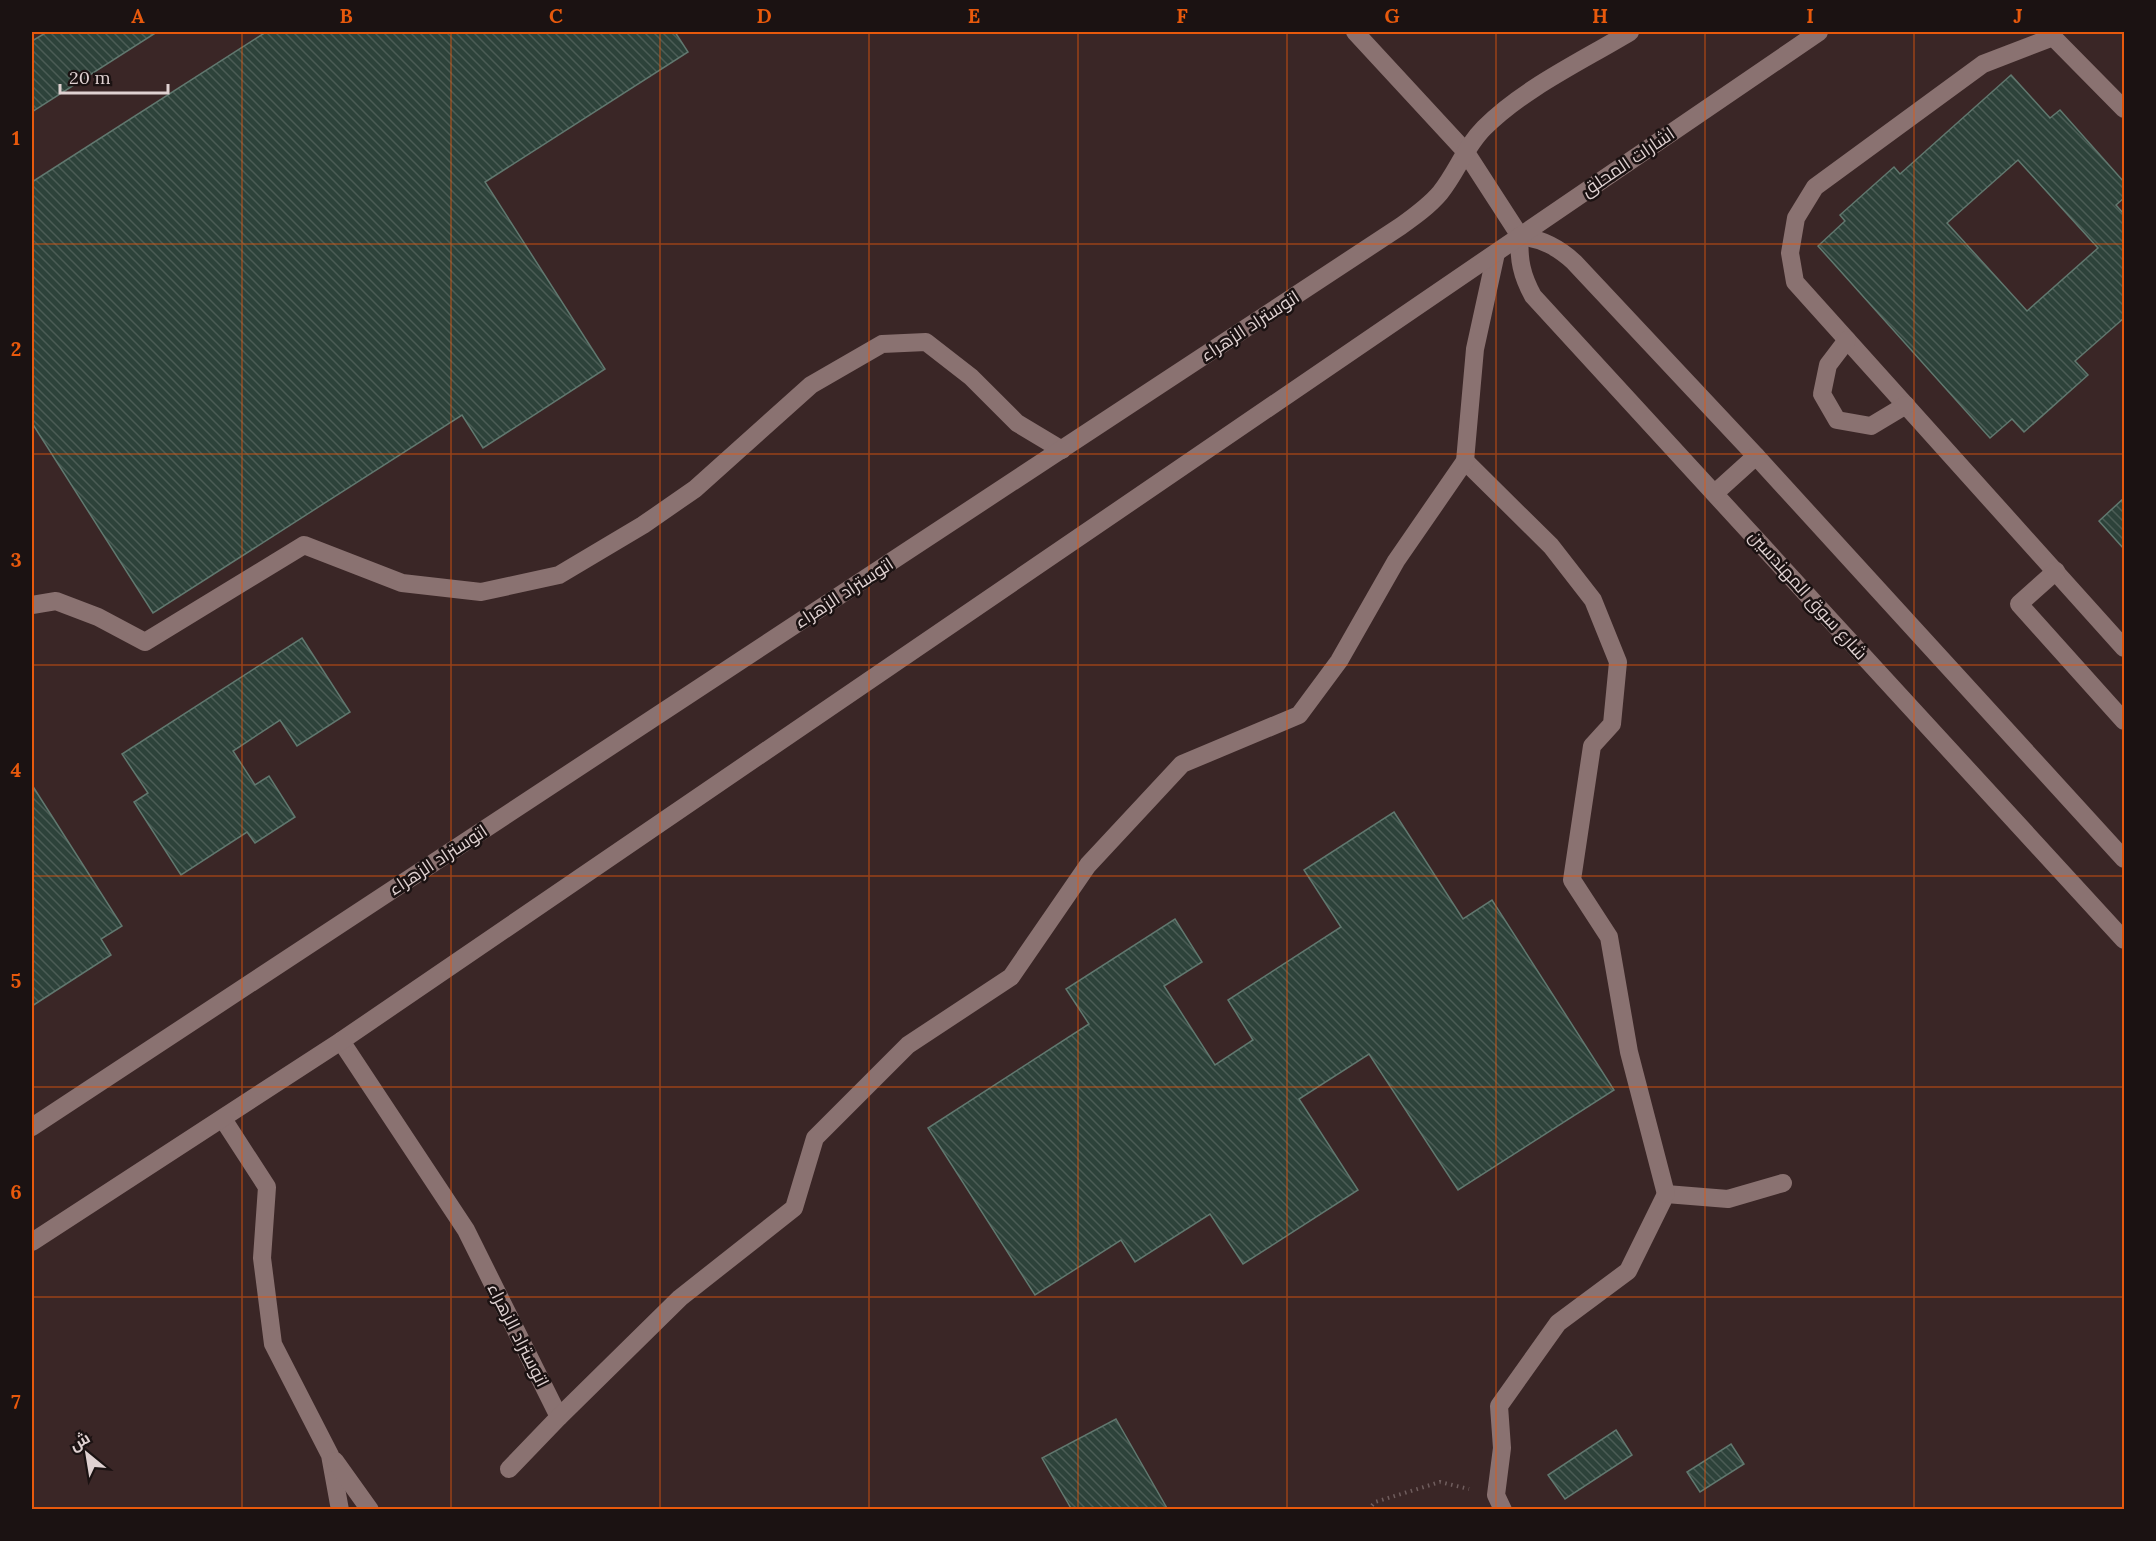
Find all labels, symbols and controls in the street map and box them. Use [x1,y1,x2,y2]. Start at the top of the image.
text: A [131,3,145,28]
text: B [339,3,353,28]
text: C [549,3,563,28]
text: D [756,3,772,28]
text: E [968,3,980,28]
text: F [1176,3,1188,28]
text: G [1384,3,1400,28]
text: H [1592,3,1608,28]
text: I [1806,3,1814,28]
text: J [2013,3,2023,28]
scale bar [60,57,168,95]
text: 20 m [69,66,111,89]
street label: اشارات المحلق [1577,122,1679,202]
text: 1 [12,125,20,150]
street label: اتوستراد الزهراء [1196,285,1304,366]
text: 2 [11,336,21,361]
street label: شارع سوق المهندسين [1743,525,1873,665]
text: 3 [10,547,22,572]
street label: اتوستراد الزهراء [790,552,898,633]
text: 4 [11,757,22,782]
street label: اتوستراد الزهراء [384,819,492,900]
text: 5 [11,968,22,993]
text: 6 [10,1179,22,1204]
street label: اتوستراد الزهراء [482,1279,554,1391]
text: 7 [11,1389,21,1414]
north arrow [57,1424,117,1484]
text: ش [66,1427,93,1455]

